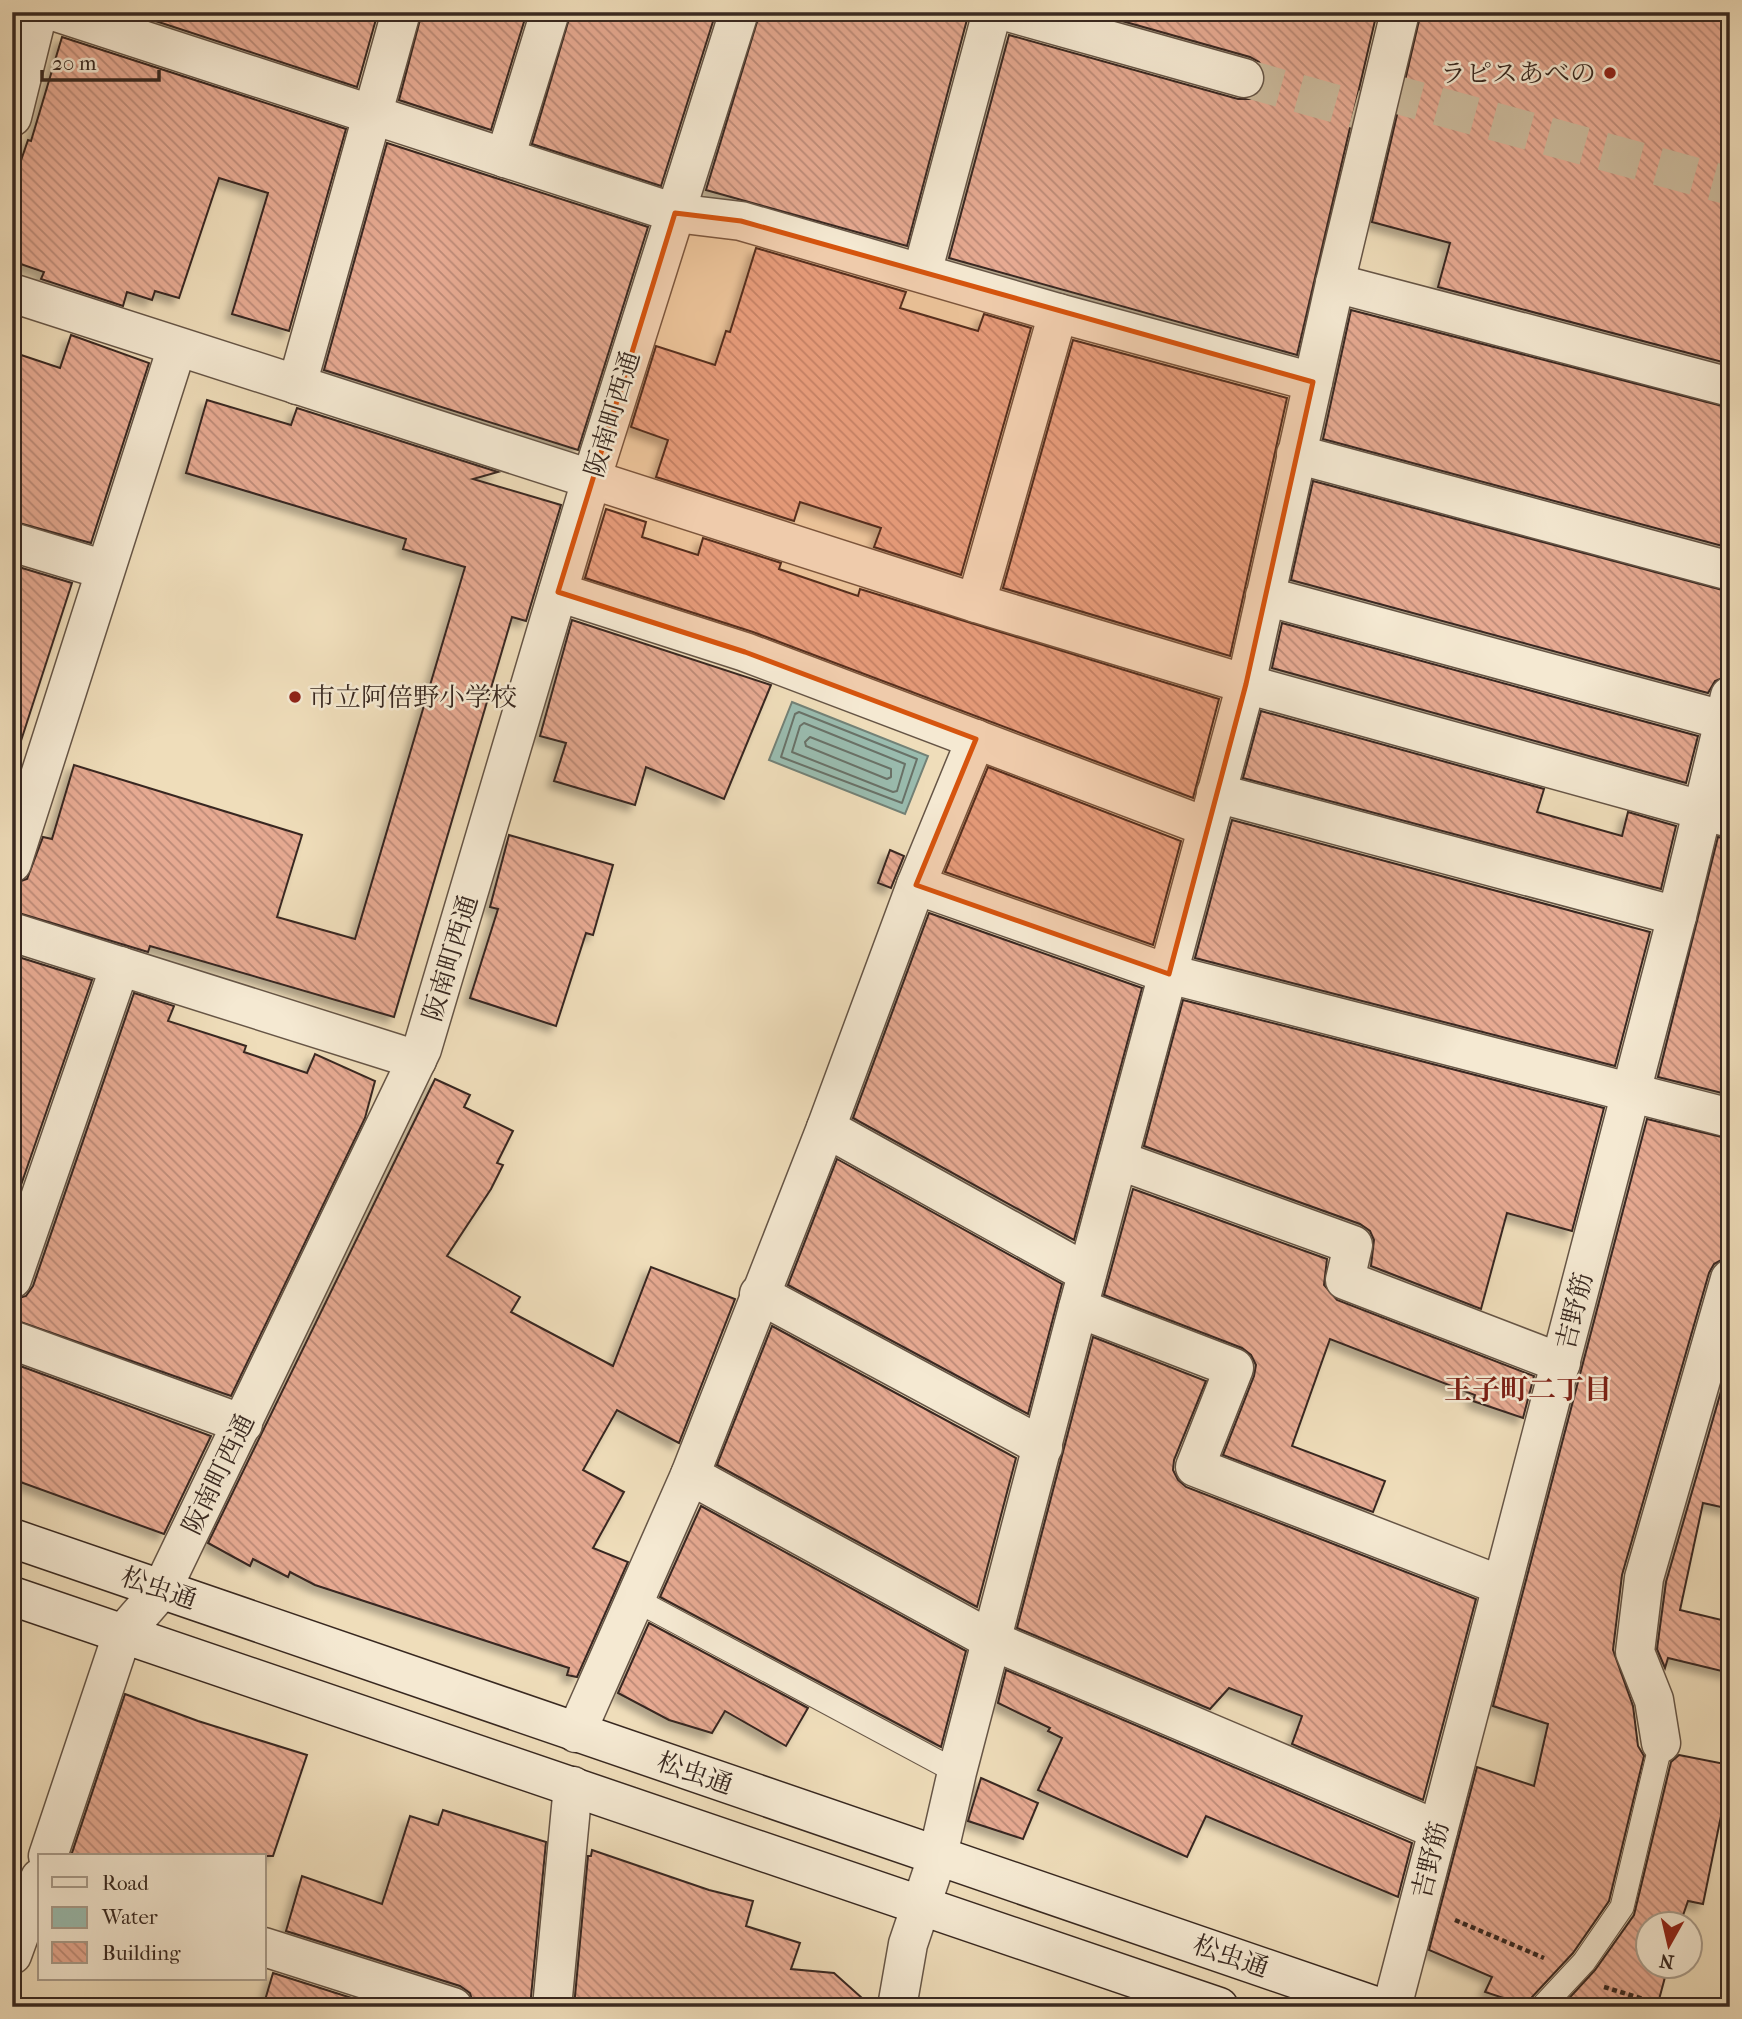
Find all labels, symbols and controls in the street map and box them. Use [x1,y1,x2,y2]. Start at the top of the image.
scale bar [42,38,159,82]
text: 20 m [52,51,97,75]
place label: ラピスあべの [1440,58,1596,89]
marker: ラピスあべの [1602,65,1618,81]
street label: 阪南町西通 [579,347,646,481]
place label: 市立阿倍野小学校 [309,682,517,713]
marker: 市立阿倍野小学校 [287,689,303,705]
street label: 阪南町西通 [417,891,484,1025]
street label: 吉野筋 [1550,1270,1599,1353]
district label: 王子町二丁目 [1444,1373,1612,1406]
street label: 阪南町西通 [176,1409,261,1539]
street label: 松虫通 [117,1561,201,1616]
street label: 松虫通 [653,1746,737,1801]
street label: 吉野筋 [1406,1819,1455,1902]
legend [38,1854,266,1980]
text: Road [102,1871,149,1895]
text: Water [101,1905,158,1929]
north arrow [1634,1910,1704,1980]
street label: 松虫通 [1189,1929,1273,1984]
text: Building [102,1941,181,1965]
text: N [1658,1949,1675,1973]

